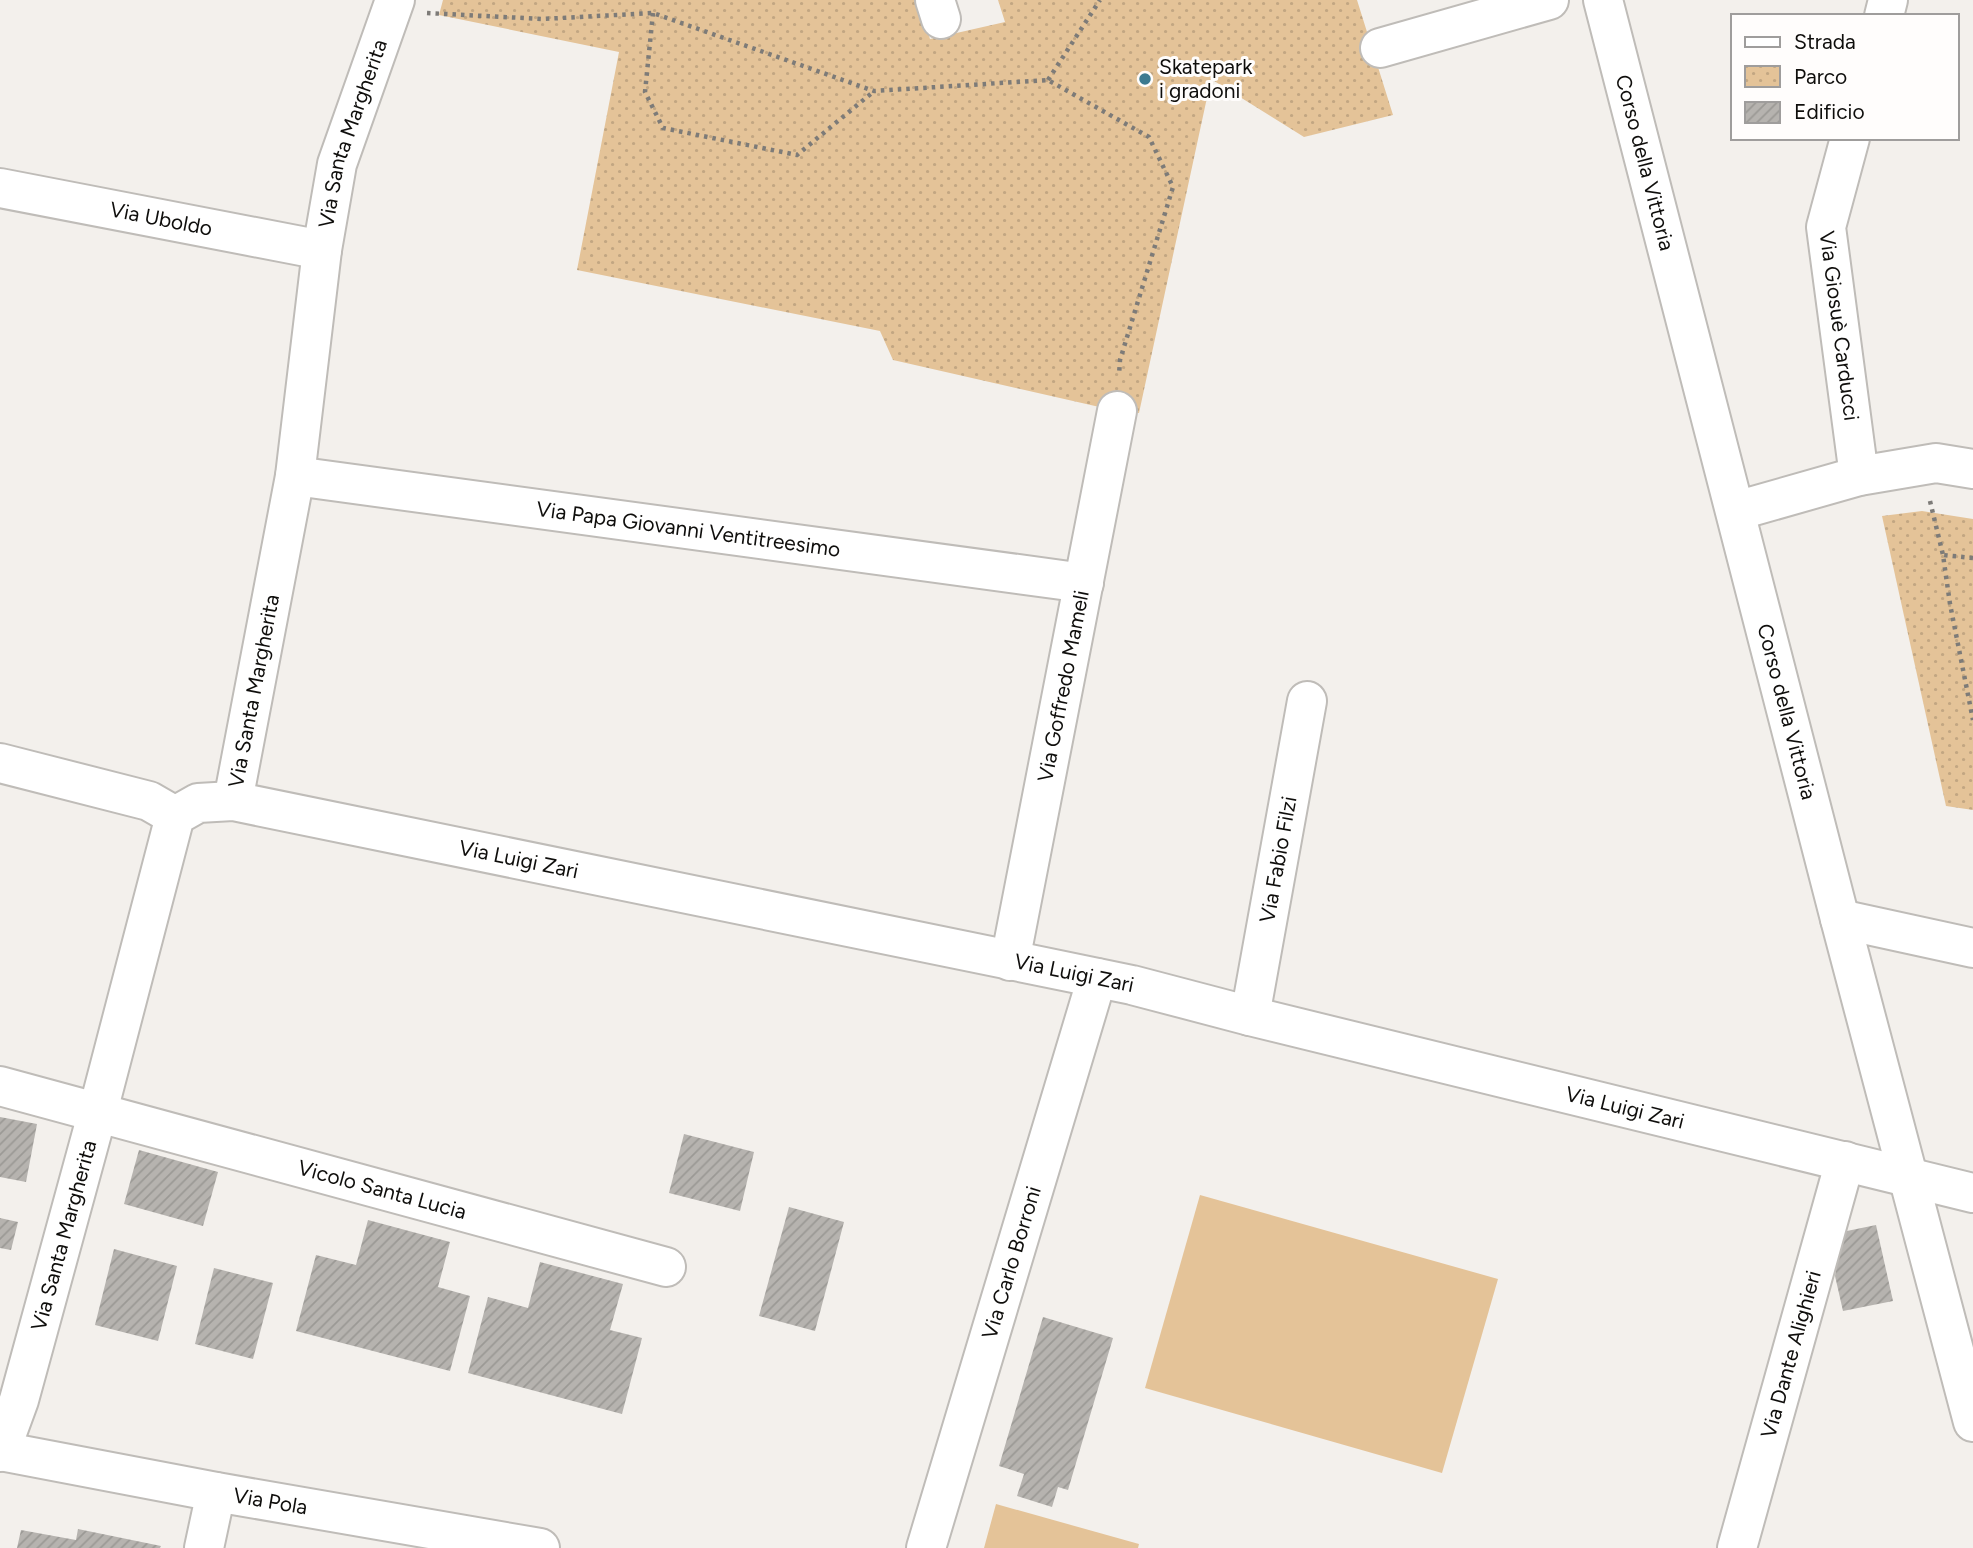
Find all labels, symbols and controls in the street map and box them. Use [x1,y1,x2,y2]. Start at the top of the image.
legend [1731,14,1959,140]
text: Strada [1794,29,1856,54]
street label: Via Santa Margherita [313,36,392,230]
place label: Skatepark i gradoni [1159,54,1253,103]
text: Parco [1794,64,1847,89]
marker: Skatepark i gradoni [1137,71,1153,87]
street label: Corso della Vittoria [1611,72,1680,253]
text: Edificio [1794,99,1865,124]
street label: Via Uboldo [108,196,214,241]
street label: Via Giosuè Carducci [1815,229,1865,422]
street label: Via Papa Giovanni Ventitreesimo [535,496,842,562]
street label: Via Goffredo Mameli [1032,588,1094,784]
street label: Via Santa Margherita [223,592,284,790]
street label: Corso della Vittoria [1752,621,1822,802]
street label: Via Fabio Filzi [1254,794,1302,925]
street label: Via Luigi Zari [457,835,581,883]
street label: Via Luigi Zari [1012,948,1136,997]
street label: Via Luigi Zari [1563,1081,1687,1134]
street label: Via Santa Margherita [26,1137,101,1333]
street label: Vicolo Santa Lucia [295,1155,469,1224]
street label: Via Carlo Borroni [976,1183,1046,1342]
street label: Via Dante Alighieri [1755,1268,1826,1441]
street label: Via Pola [231,1482,309,1520]

